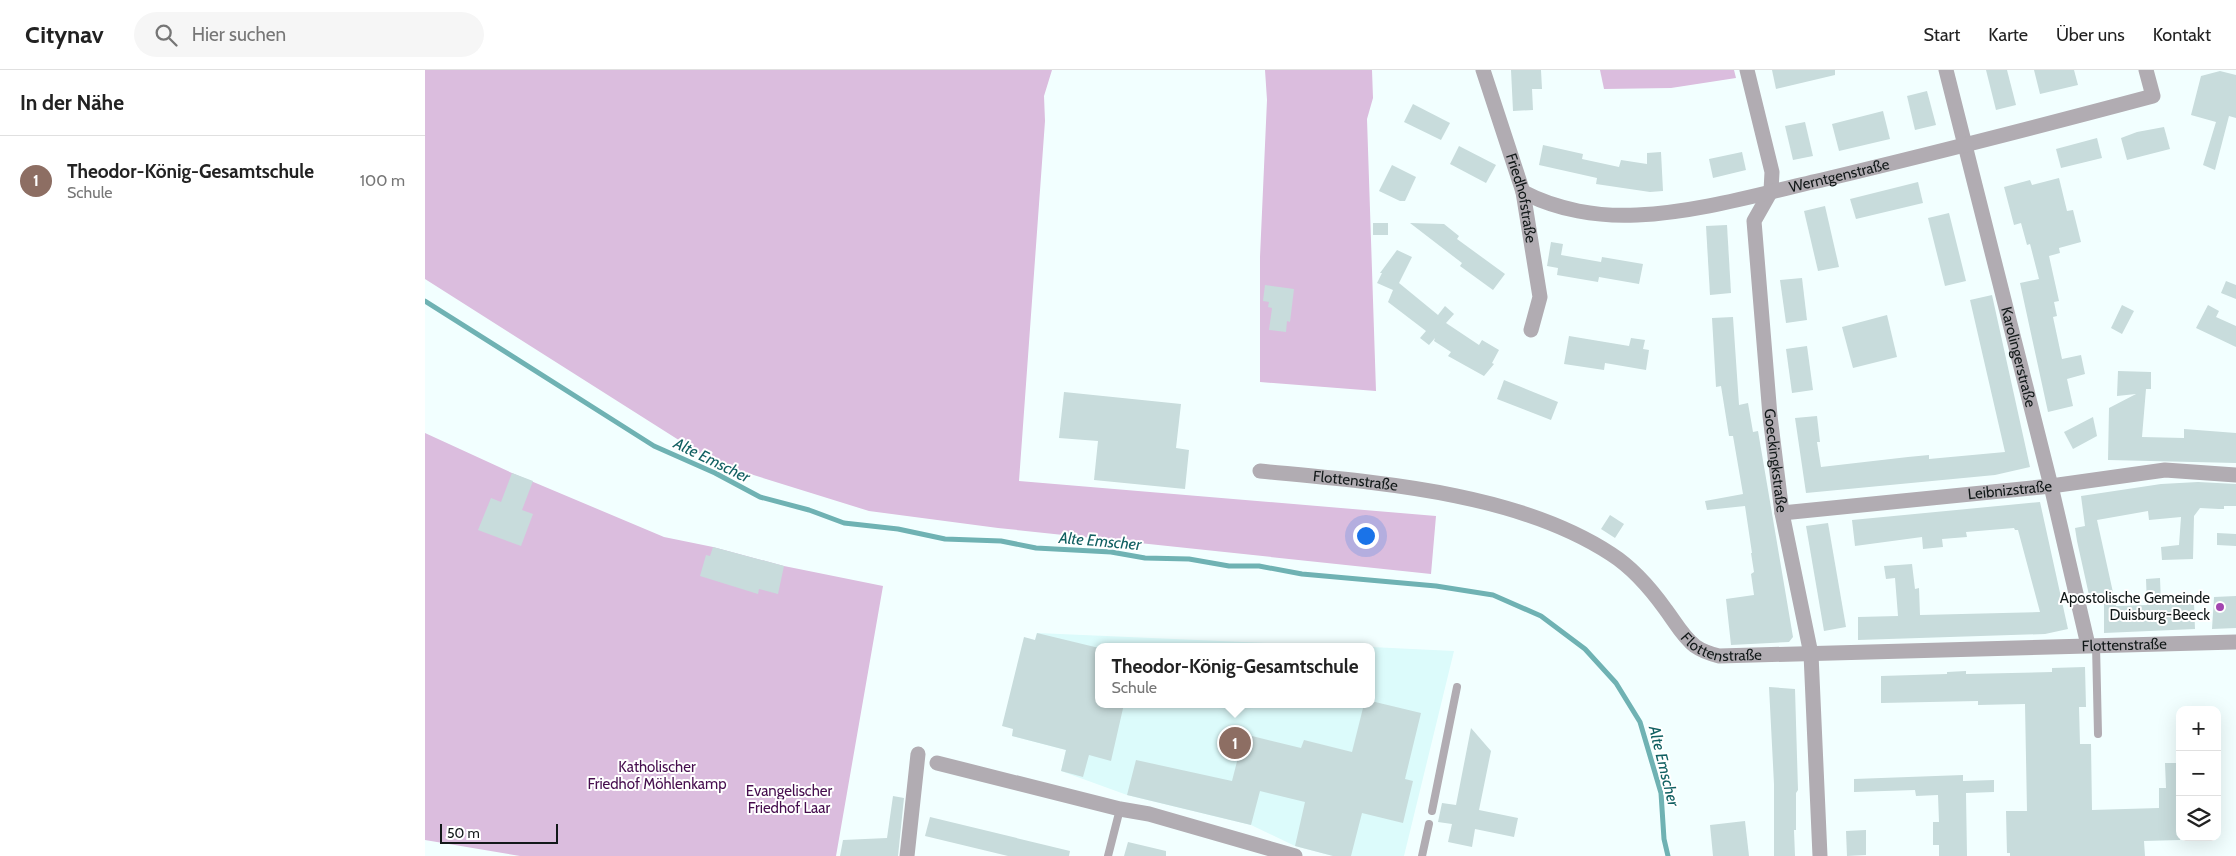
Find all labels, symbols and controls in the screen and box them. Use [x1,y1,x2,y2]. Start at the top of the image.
search box [134,12,484,57]
text: Citynav [25,20,104,49]
icon: search [152,21,180,49]
text: Hier suchen [192,23,286,46]
text: Start [1924,24,1960,46]
text: Karte [1988,24,2028,46]
text: Über uns [2056,24,2125,46]
text: Kontakt [2153,24,2211,46]
text: In der Nähe [20,90,124,115]
street label: Friedhofstraße [1502,151,1540,245]
street label: Werntgenstraße [1787,155,1891,196]
text: Theodor-König-Gesamtschule [67,160,314,183]
text: 1 [33,171,39,190]
text: 100 m [360,171,405,190]
text: Schule [67,183,113,202]
street label: Karolingerstraße [1997,305,2040,409]
street label: Goeckingkstraße [1760,408,1791,514]
water label: Alte Emscher [670,433,754,487]
street label: Flottenstraße [1312,467,1399,495]
street label: Leibnizstraße [1967,477,2053,503]
your location [1353,523,1379,549]
water label: Alte Emscher [1057,528,1143,554]
place label: Apostolische Gemeinde Duisburg-Beeck [2060,589,2210,624]
marker: Apostolische Gemeinde Duisburg-Beeck [2214,601,2226,613]
street label: Flottenstraße [1677,629,1762,666]
street label: Flottenstraße [2081,635,2167,655]
popup [1095,643,1375,708]
text: Theodor-König-Gesamtschule [1112,655,1358,678]
text: Schule [1112,678,1157,697]
map controls [2176,706,2221,841]
button: + [2176,706,2221,751]
water label: Alte Emscher [1645,723,1683,809]
pin: 1 [1219,724,1251,762]
button: − [2176,751,2221,796]
park label: Katholischer Friedhof Möhlenkamp [587,758,727,793]
park label: Evangelischer Friedhof Laar [746,782,832,817]
button: layers [2176,796,2221,841]
scale bar [440,821,557,844]
text: 50 m [447,824,480,842]

